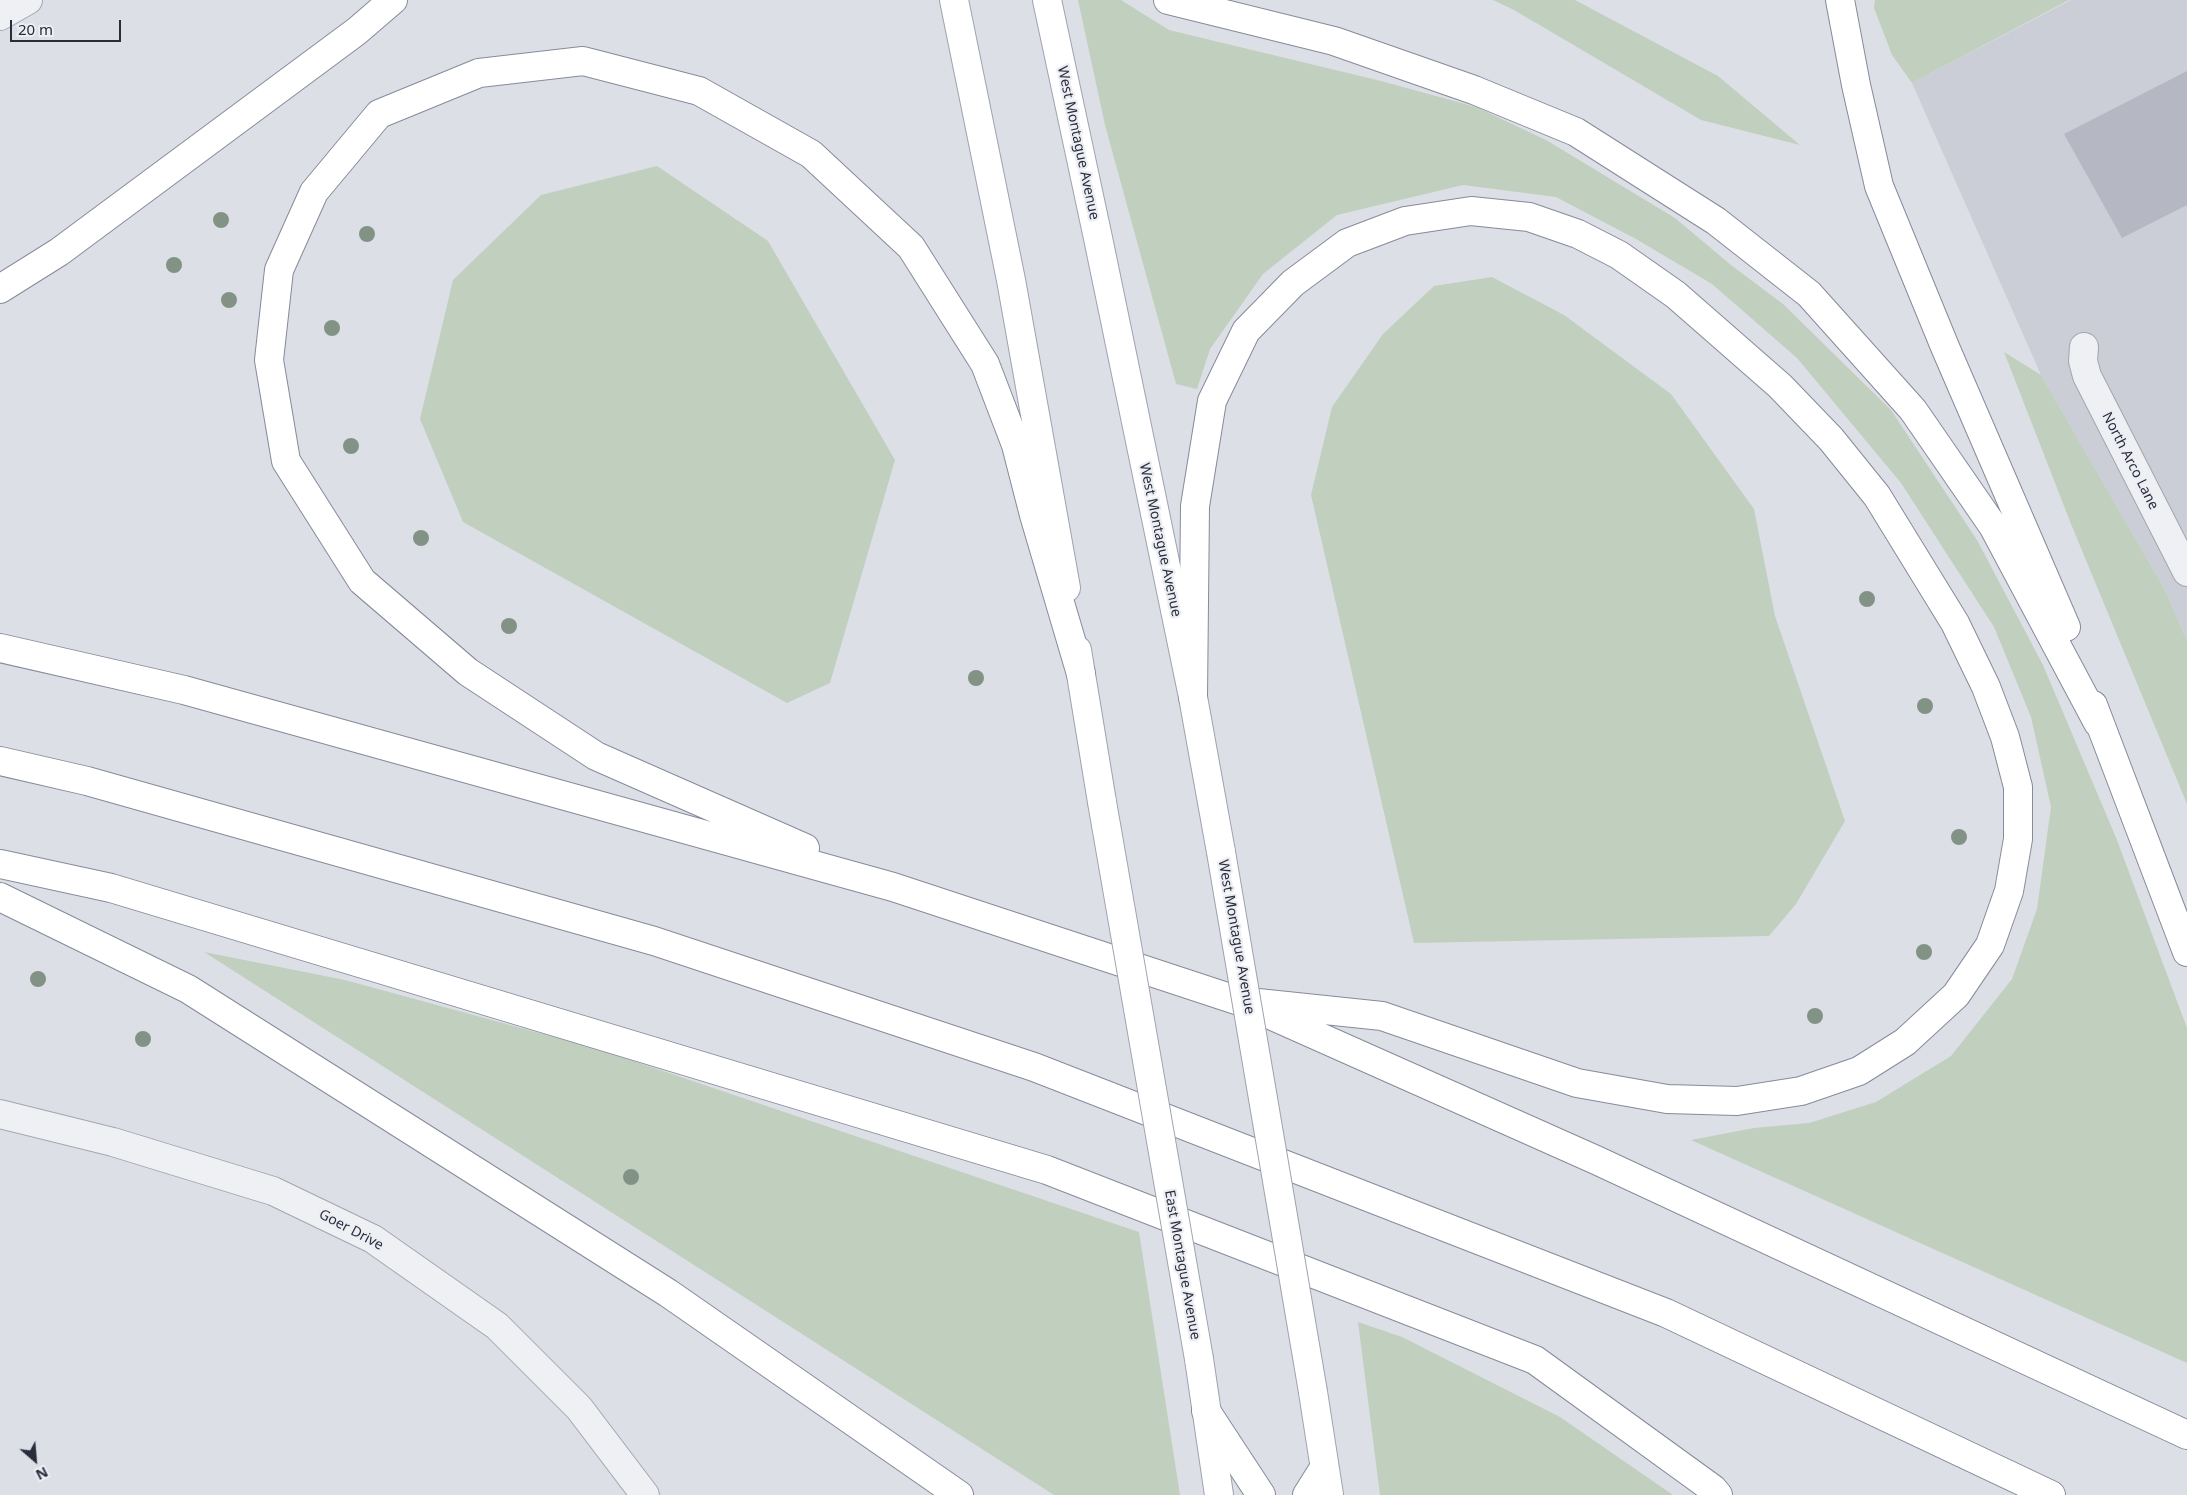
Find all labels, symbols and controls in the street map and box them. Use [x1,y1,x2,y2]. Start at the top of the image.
scale bar [12,10,124,42]
text: 20 m [18,19,53,39]
street label: West Montague Avenue [1053,65,1103,221]
street label: North Arco Lane [2098,409,2162,513]
street label: West Montague Avenue [1135,462,1185,618]
street label: West Montague Avenue [1214,858,1258,1016]
street label: East Montague Avenue [1161,1189,1203,1341]
street label: Goer Drive [316,1206,386,1254]
north arrow [10,1435,60,1485]
text: N [33,1463,51,1485]

